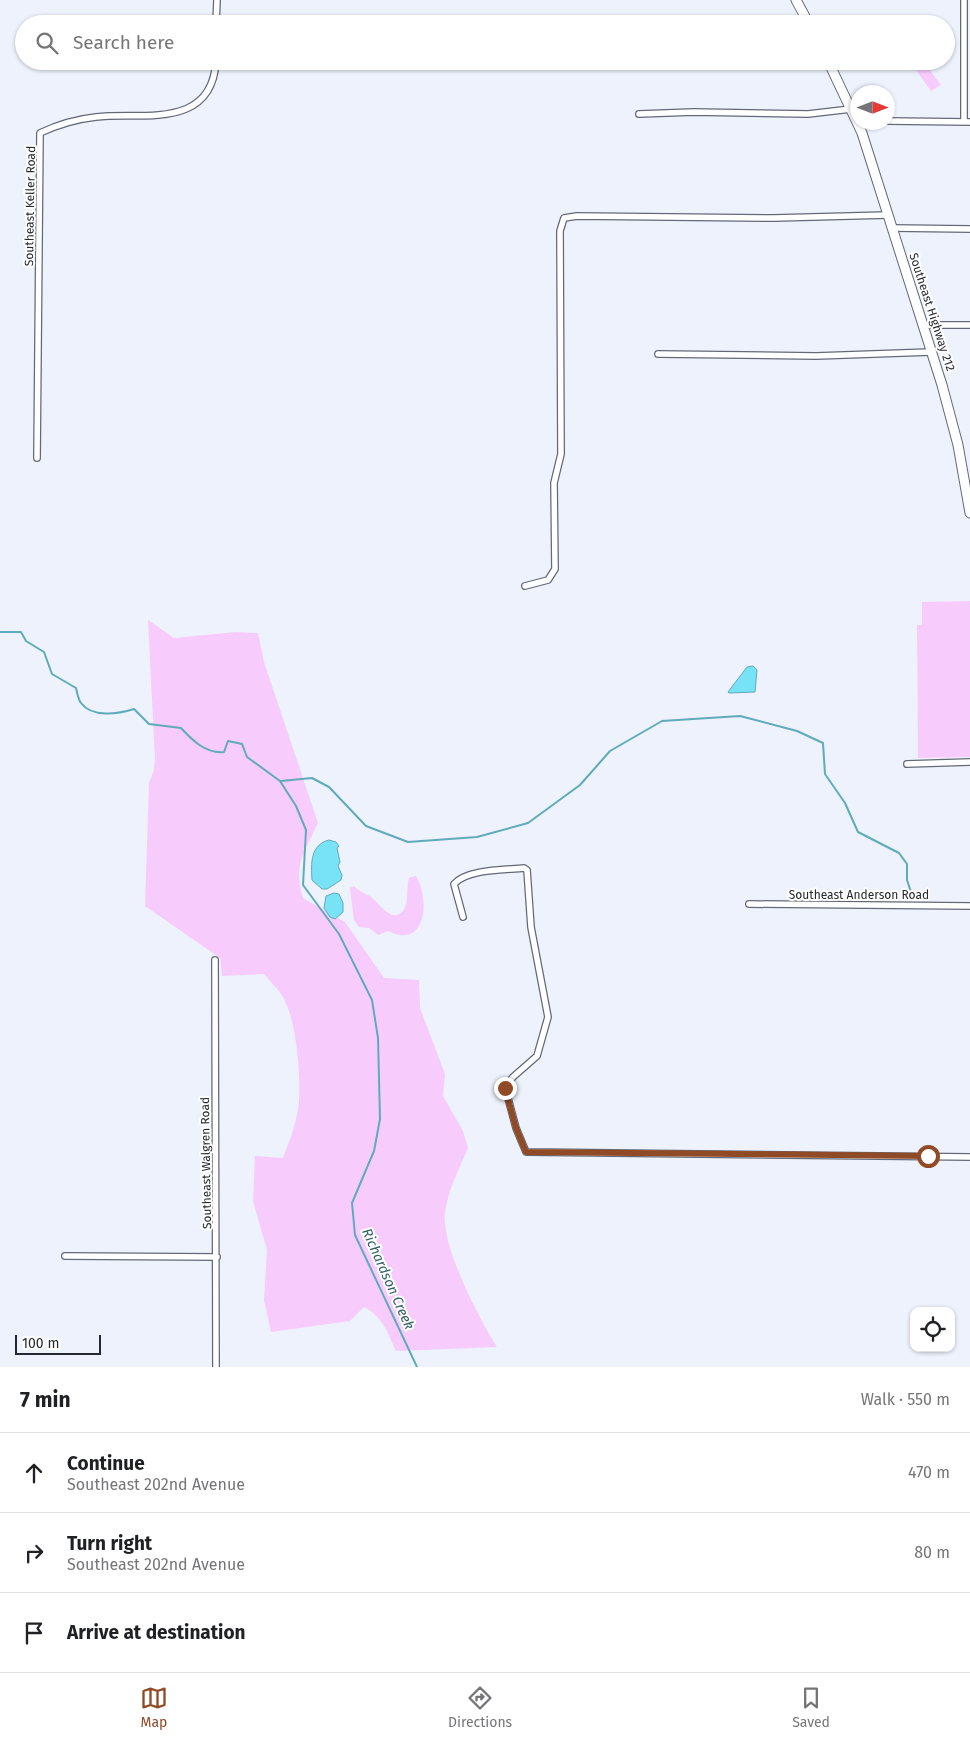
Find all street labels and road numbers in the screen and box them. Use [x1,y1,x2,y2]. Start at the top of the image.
street label: Southeast Keller Road [22,146,38,266]
street label: Southeast Highway 212 [906,251,958,373]
street label: Southeast Anderson Road [789,888,929,902]
street label: Southeast Walgren Road [198,1097,214,1229]

